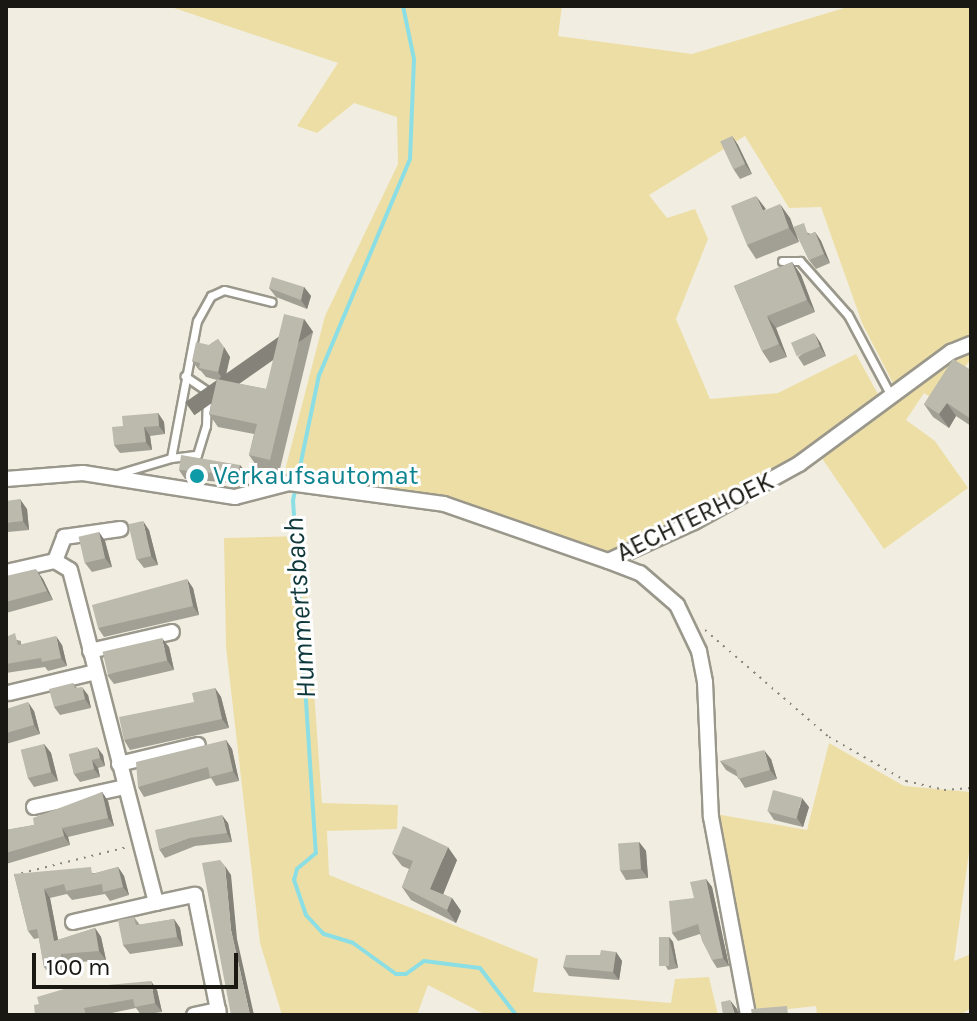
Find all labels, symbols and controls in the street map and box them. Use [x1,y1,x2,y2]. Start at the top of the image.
place label: Verkaufsautomat [213,460,419,492]
street label: AECHTERHOEK [611,466,779,568]
marker: Verkaufsautomat [188,467,206,485]
water label: Hummertsbach [277,516,323,700]
scale bar [36,937,242,987]
text: 100 m [46,953,111,981]

